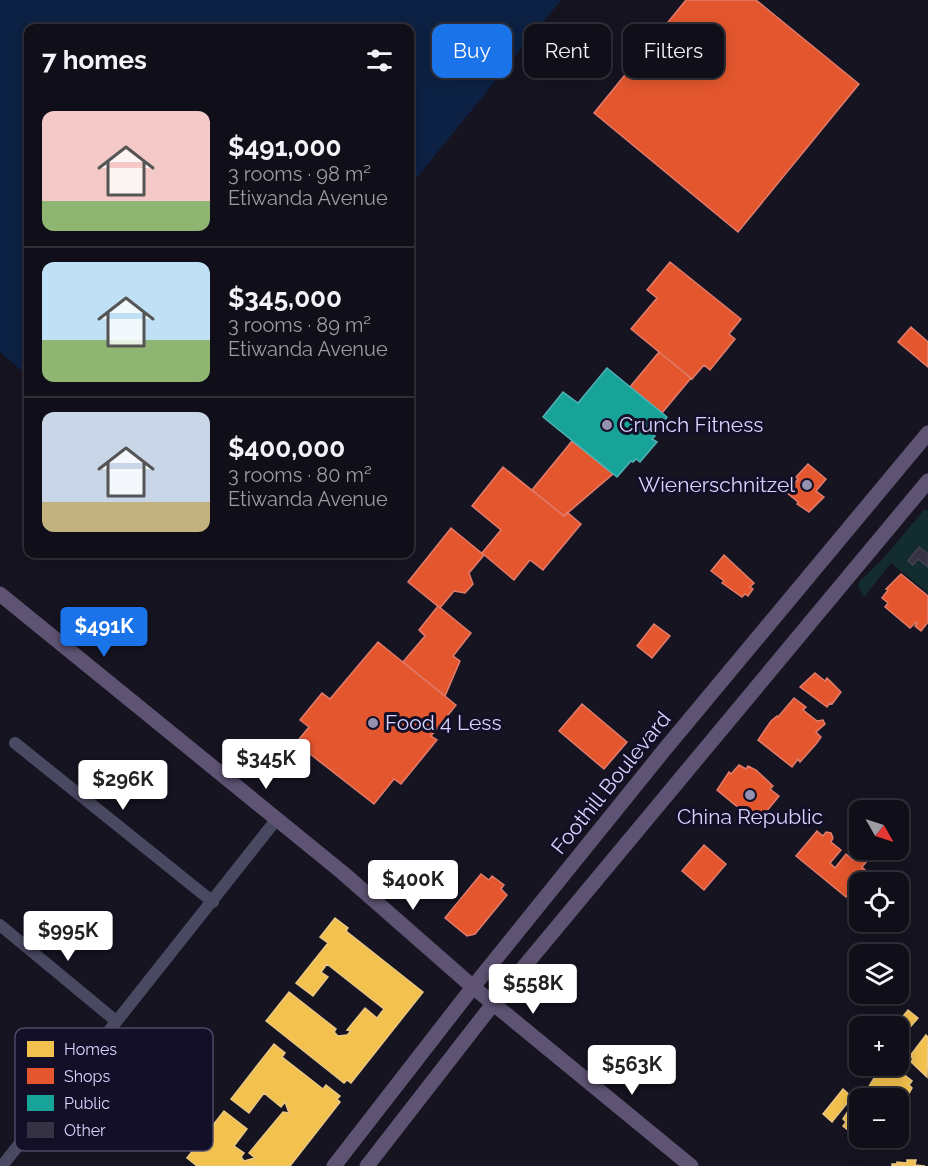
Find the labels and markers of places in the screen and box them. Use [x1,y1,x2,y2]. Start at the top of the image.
place label: Crunch Fitness [619,412,763,437]
marker: Crunch Fitness [600,418,614,432]
place label: Wienerschnitzel [638,472,795,497]
marker: Wienerschnitzel [800,478,814,492]
pin: $491K [62,607,146,658]
place label: Food 4 Less [385,710,502,735]
marker: Food 4 Less [366,716,380,730]
pin: $345K [224,739,308,790]
pin: $296K [81,760,165,811]
marker: China Republic [743,788,757,802]
place label: China Republic [677,804,823,829]
pin: $400K [371,860,455,911]
pin: $995K [26,911,110,962]
pin: $558K [491,964,575,1015]
pin: $563K [590,1045,674,1096]

